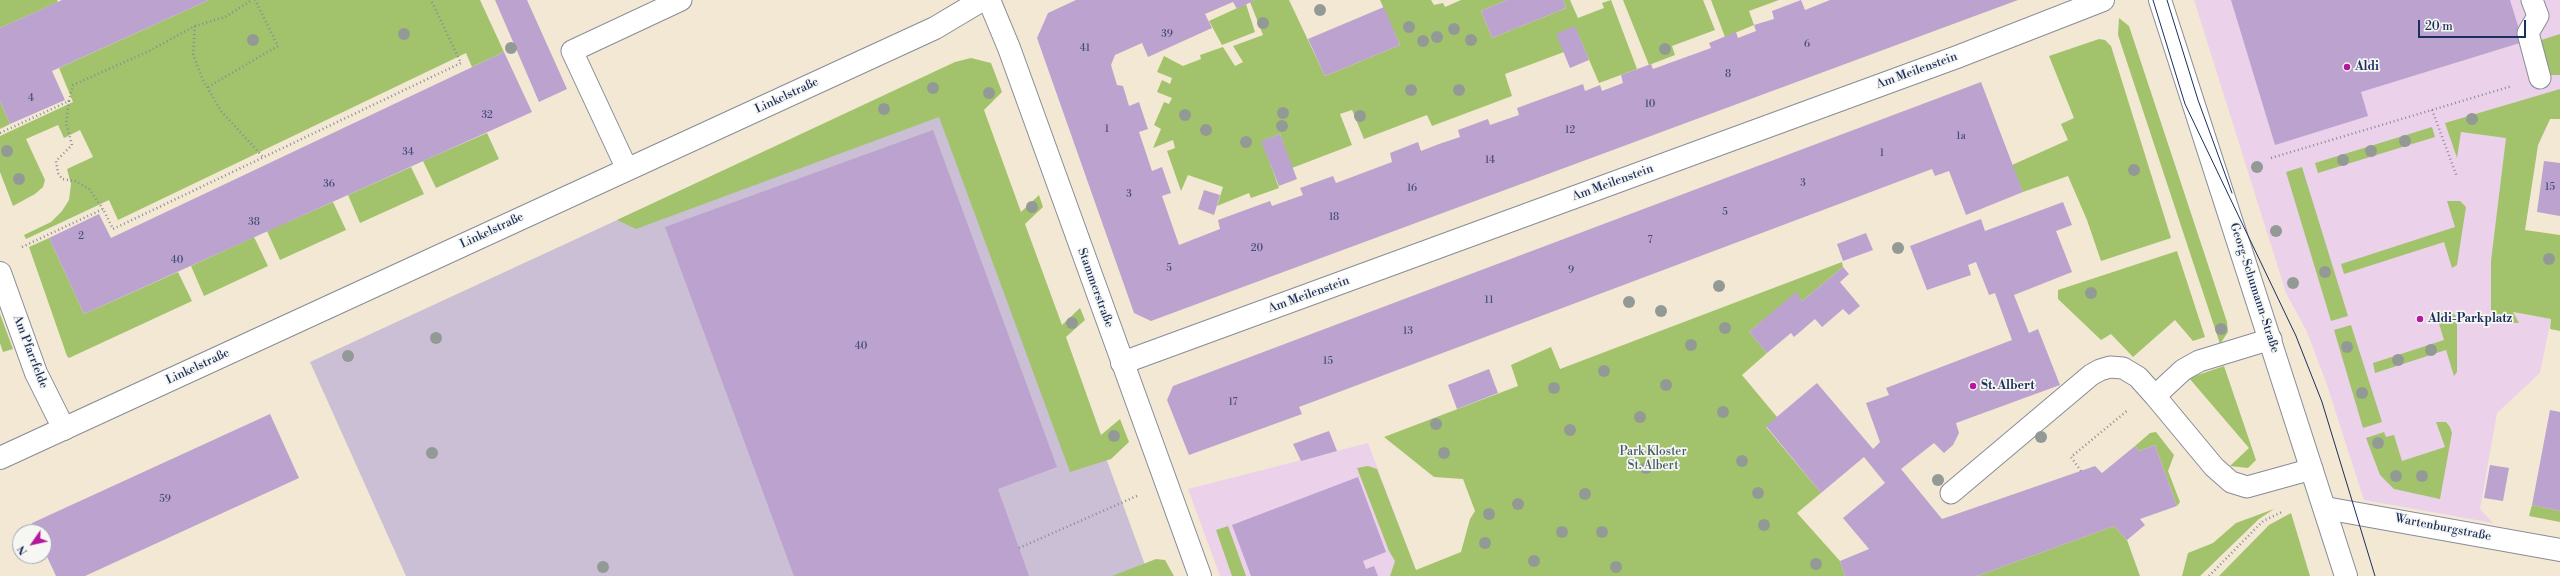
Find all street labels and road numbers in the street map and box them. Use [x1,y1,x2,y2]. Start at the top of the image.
street label: Am Meilenstein [1874,50,1960,92]
street label: Linkelstraße [753,75,821,117]
street label: Am Meilenstein [1570,162,1656,204]
street label: Linkelstraße [458,210,526,252]
street label: Georg-Schumann-Straße [2226,221,2282,355]
street label: Stammerstraße [1074,246,1116,330]
street label: Am Meilenstein [1266,274,1352,316]
street label: Am Pfarrfelde [9,313,51,391]
street label: Linkelstraße [164,346,232,388]
street label: Wartenburgstraße [2394,512,2492,544]

